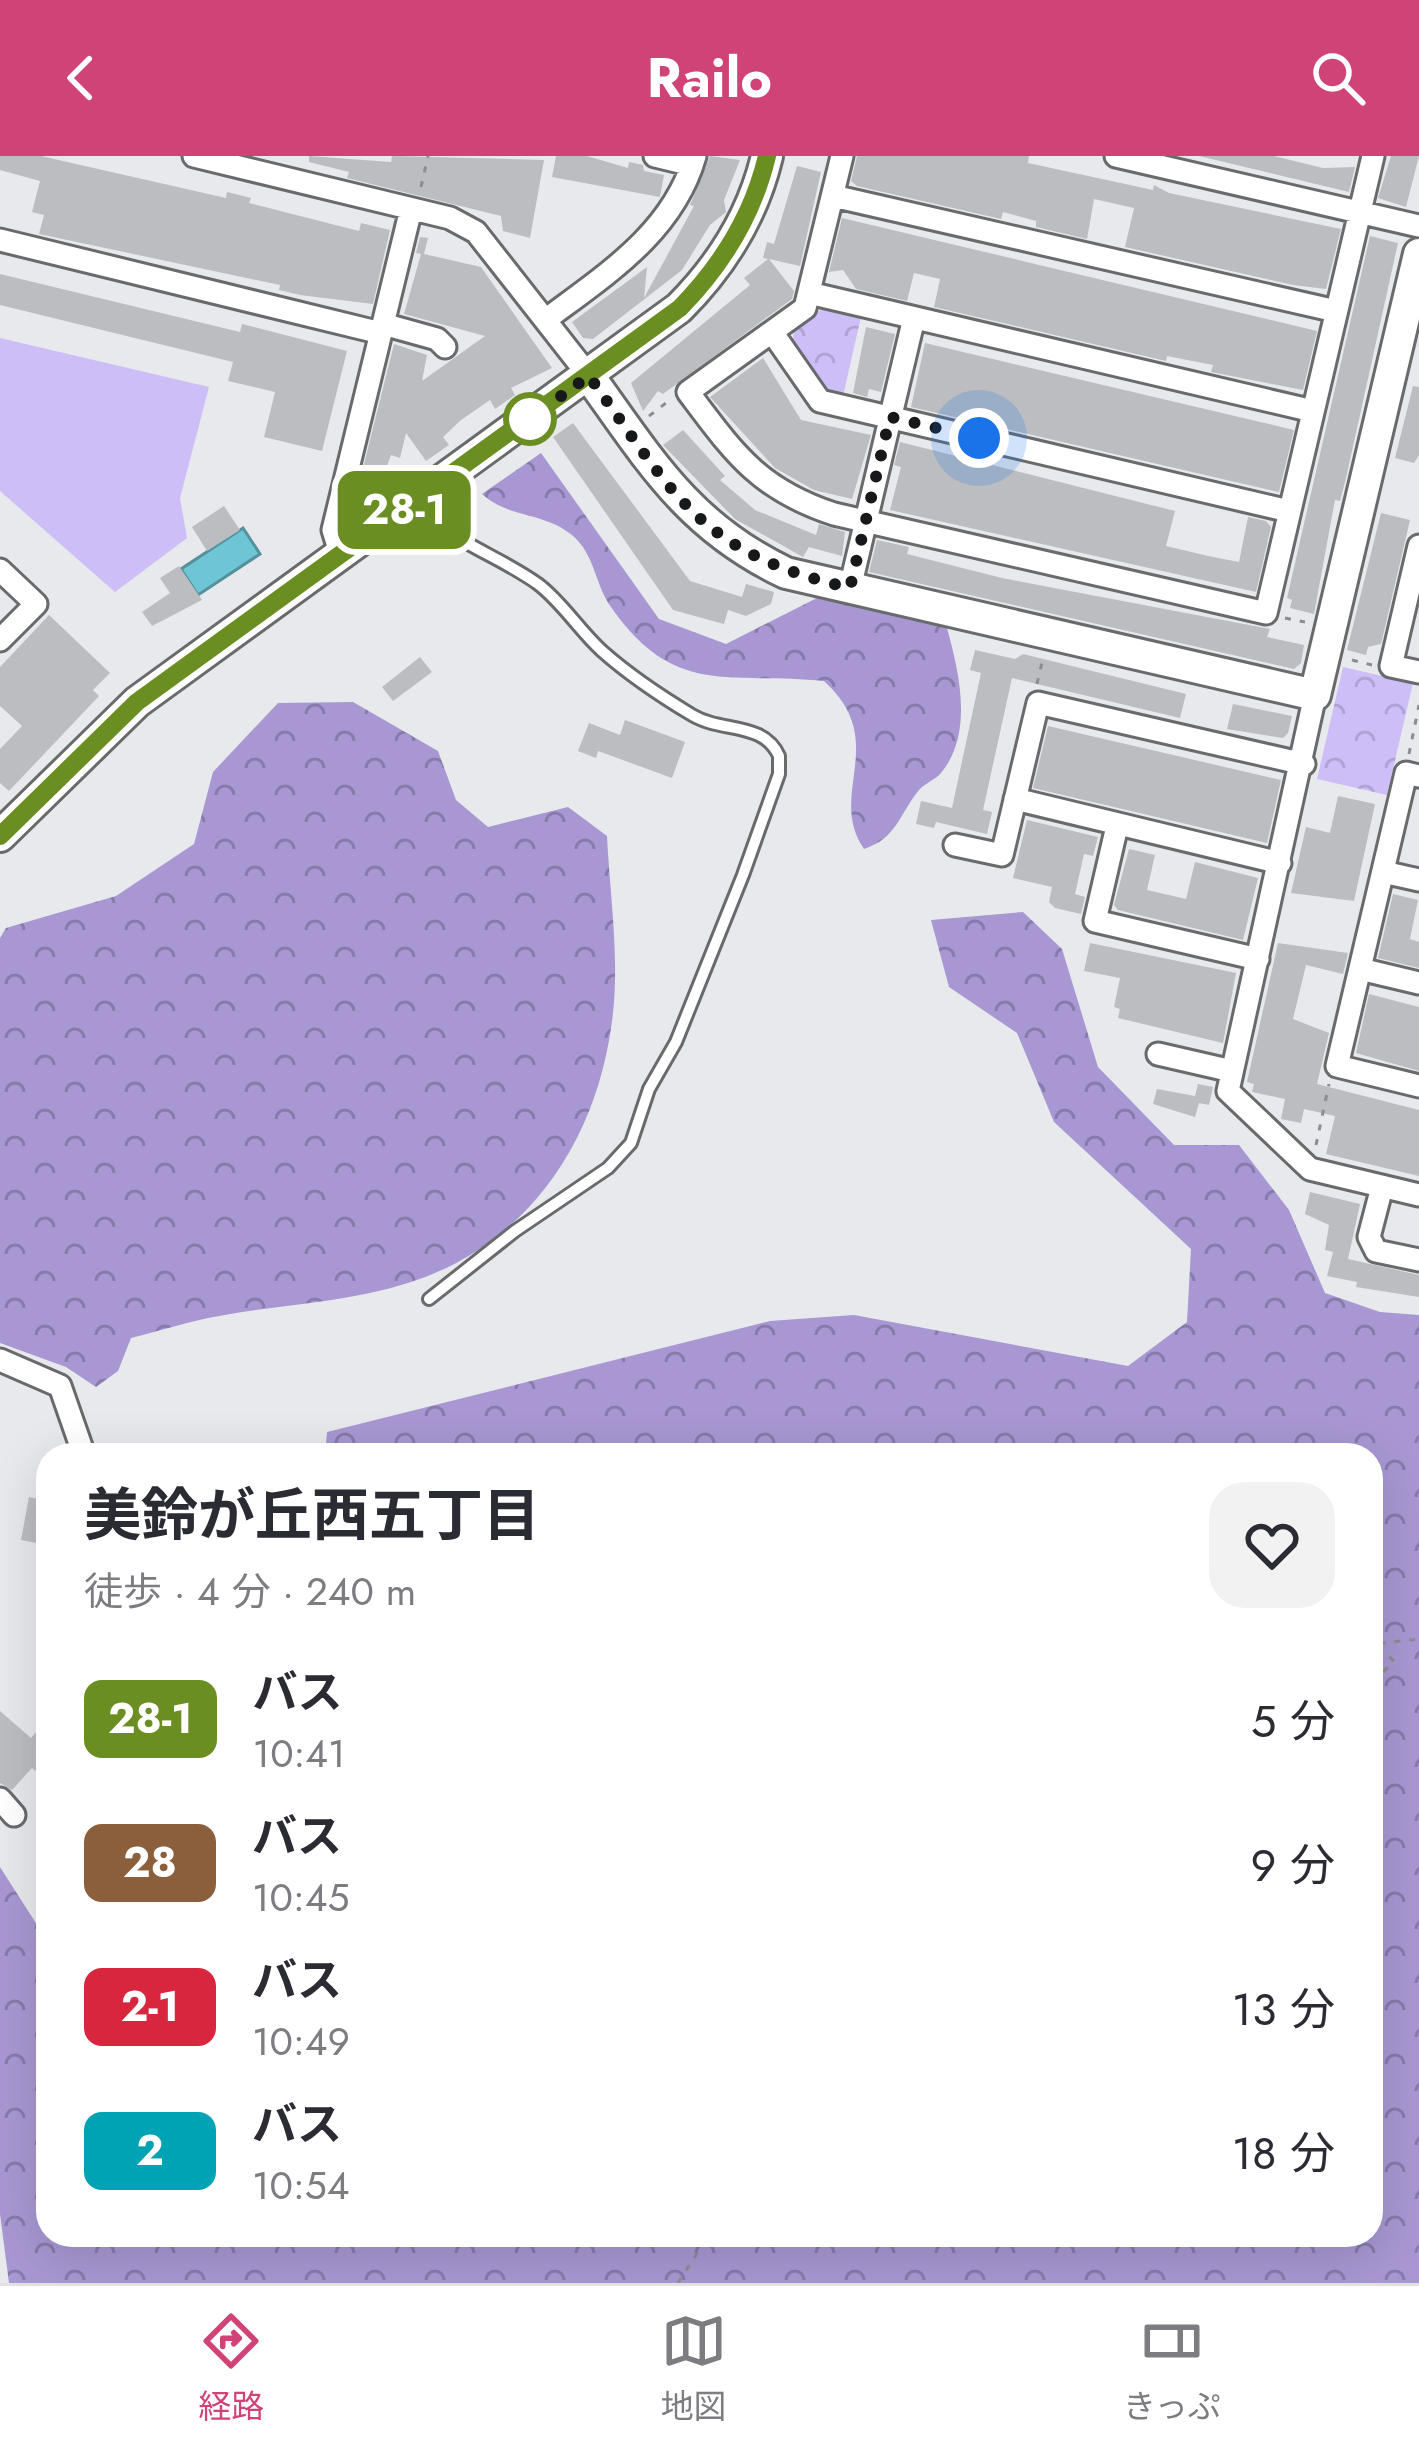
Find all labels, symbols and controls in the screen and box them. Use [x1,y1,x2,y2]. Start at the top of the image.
text: Railo [647,39,772,117]
icon: back [48,45,114,111]
icon: search [1305,45,1371,111]
unlabelled marker [505,394,555,444]
your location [949,408,1009,468]
line badge: 28-1 [320,471,488,549]
text: 28-1 [362,479,446,540]
text: 美鈴が丘西五丁目 [84,1474,540,1556]
button: heart [1209,1482,1335,1608]
text: 徒歩 · 4 分 · 240 m [84,1563,416,1620]
text: バス [253,1660,343,1725]
text: 28-1 [108,1688,193,1749]
text: 5 分 [1251,1689,1335,1754]
text: 10:41 [253,1725,346,1782]
text: バス [252,1804,342,1869]
text: 28 [123,1832,177,1893]
text: 9 分 [1251,1833,1335,1898]
text: 10:45 [252,1869,349,1926]
text: バス [252,1948,342,2013]
text: 2-1 [121,1976,179,2037]
text: 13 分 [1232,1977,1335,2042]
text: 10:49 [252,2013,350,2070]
text: バス [252,2092,342,2157]
text: 2 [136,2120,164,2181]
text: 18 分 [1232,2121,1335,2186]
text: 10:54 [252,2157,349,2214]
tab: 経路 [198,2308,264,2430]
tab: 地図 [661,2308,727,2430]
tab: きっぷ [1123,2308,1221,2430]

